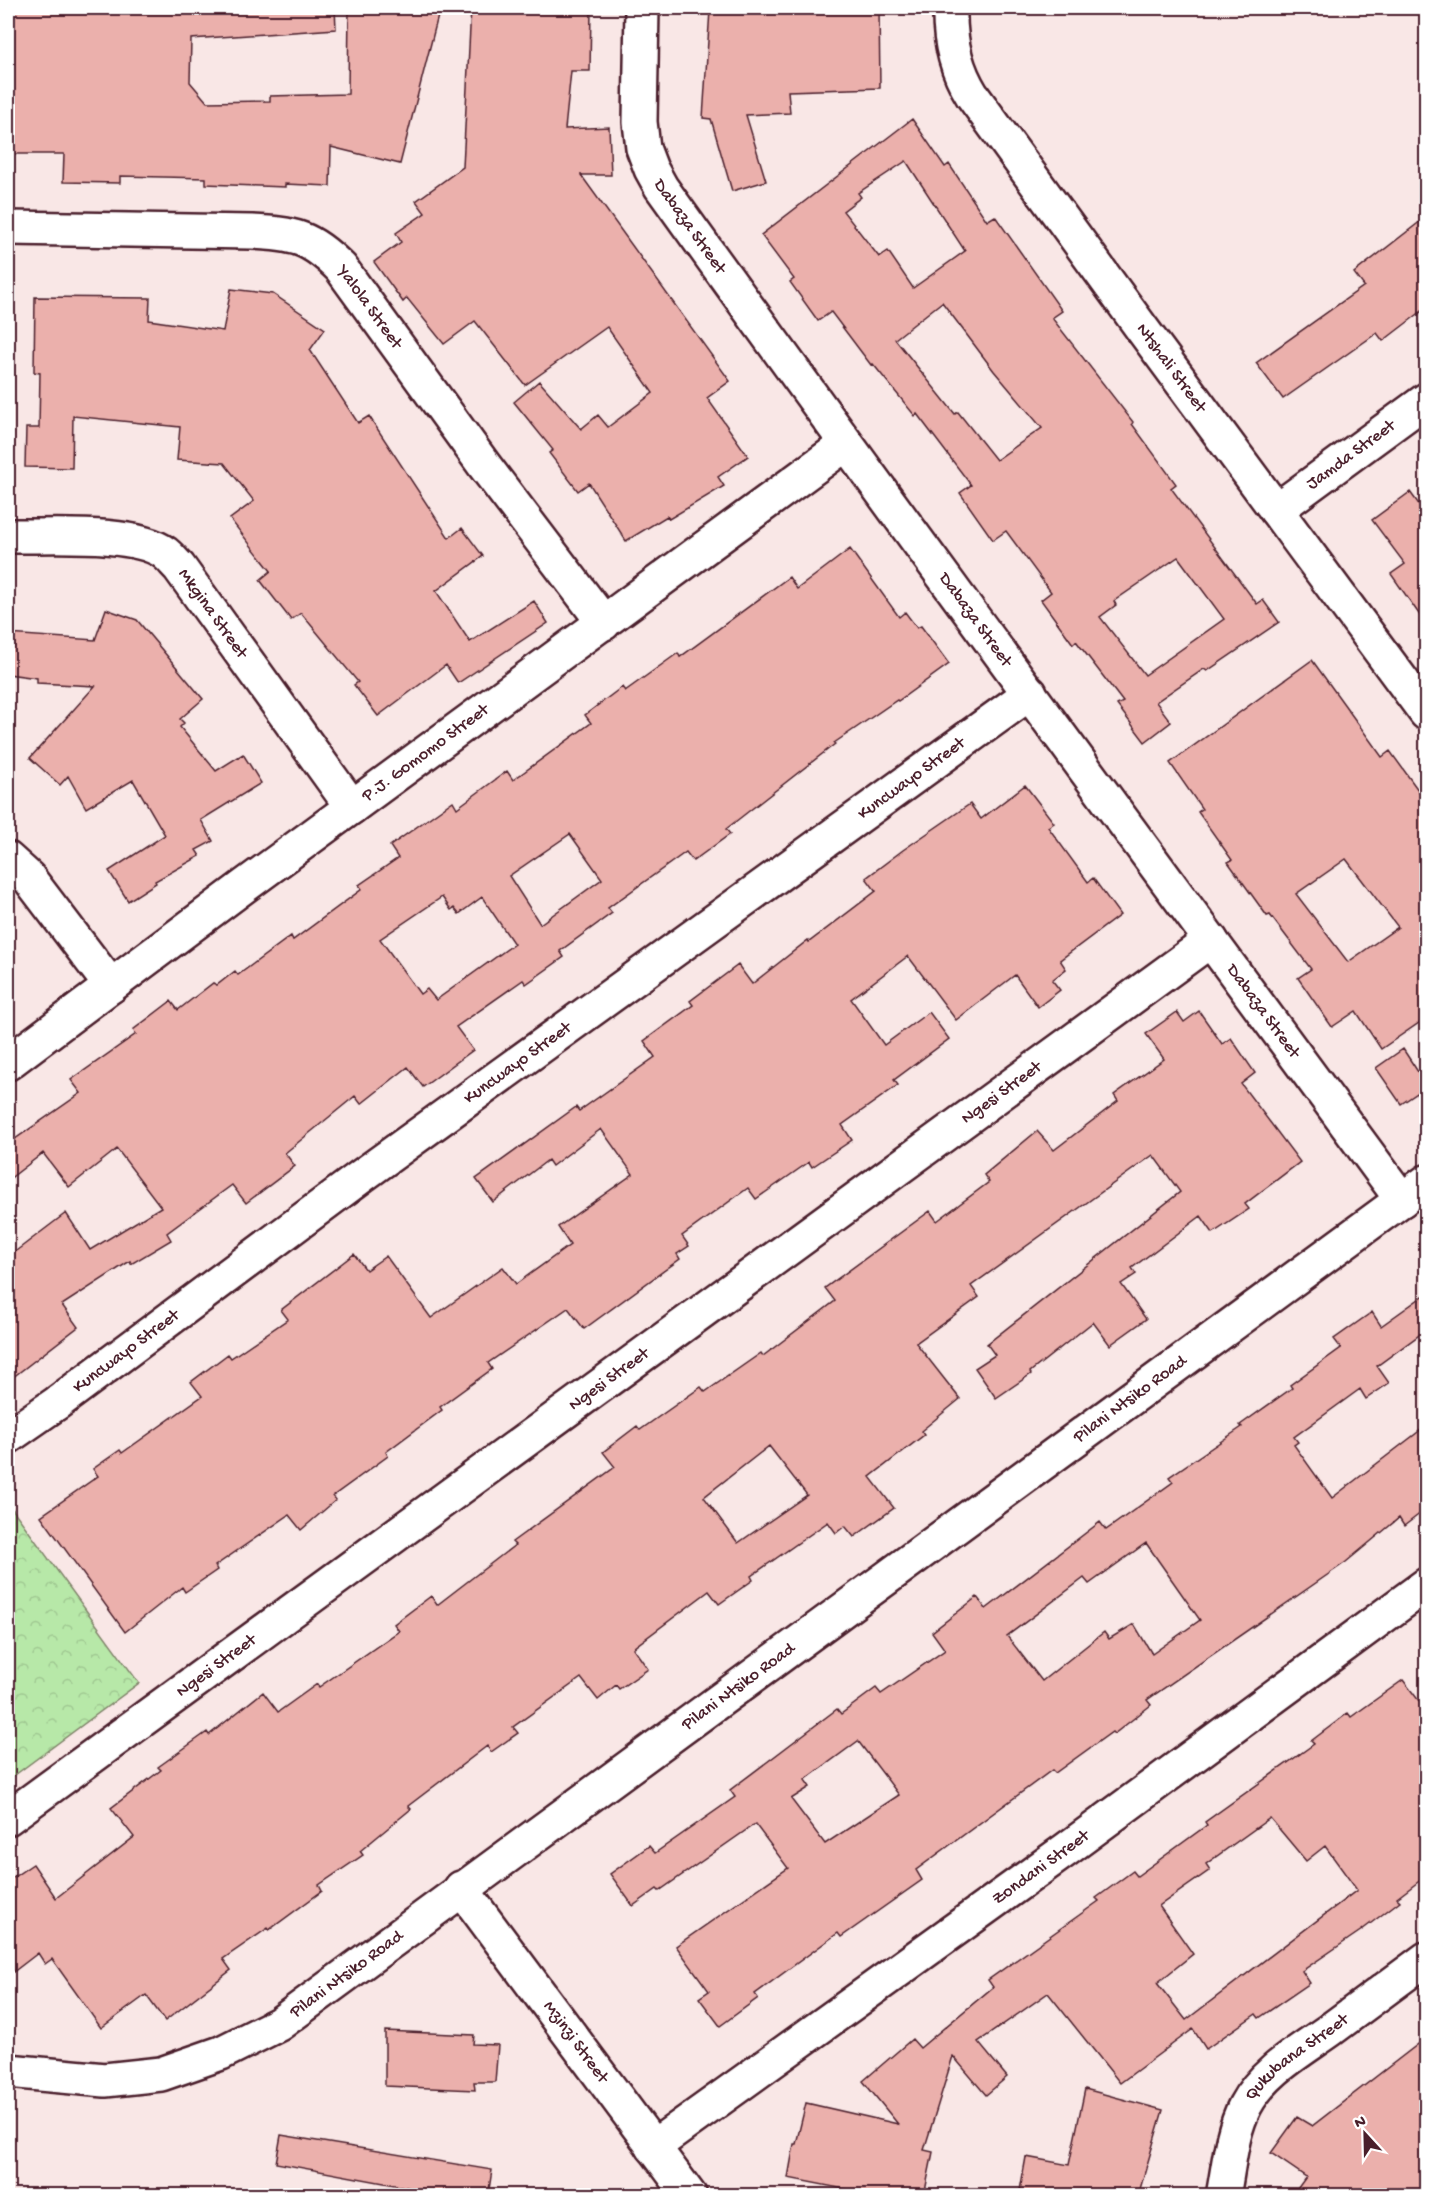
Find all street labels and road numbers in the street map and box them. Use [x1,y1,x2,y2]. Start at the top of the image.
street label: Dabaza Street [648,175,732,279]
street label: Yalola Street [331,260,408,354]
street label: Ntshali Street [1131,319,1212,418]
street label: Jamda Street [1302,414,1401,495]
street label: Mkgina Street [173,565,253,664]
street label: Dabaza Street [933,568,1018,672]
street label: P.J. Gomomo Street [357,698,494,807]
street label: Kuncwayo Street [854,732,971,824]
street label: Dabaza Street [1221,959,1306,1064]
street label: Kuncwayo Street [460,1016,577,1109]
street label: Ngesi Street [957,1056,1047,1129]
street label: Kuncwayo Street [69,1304,185,1398]
street label: Ngesi Street [565,1342,655,1416]
street label: Pilani Ntsiko Road [1069,1350,1192,1448]
street label: Ngesi Street [172,1629,262,1702]
street label: Pilani Ntsiko Road [677,1637,800,1736]
street label: Zondani Street [988,1825,1095,1910]
street label: Pilani Ntsiko Road [285,1925,408,2023]
street label: Mzinzi Street [538,1997,614,2089]
street label: Qukubana Street [1241,2008,1354,2105]

